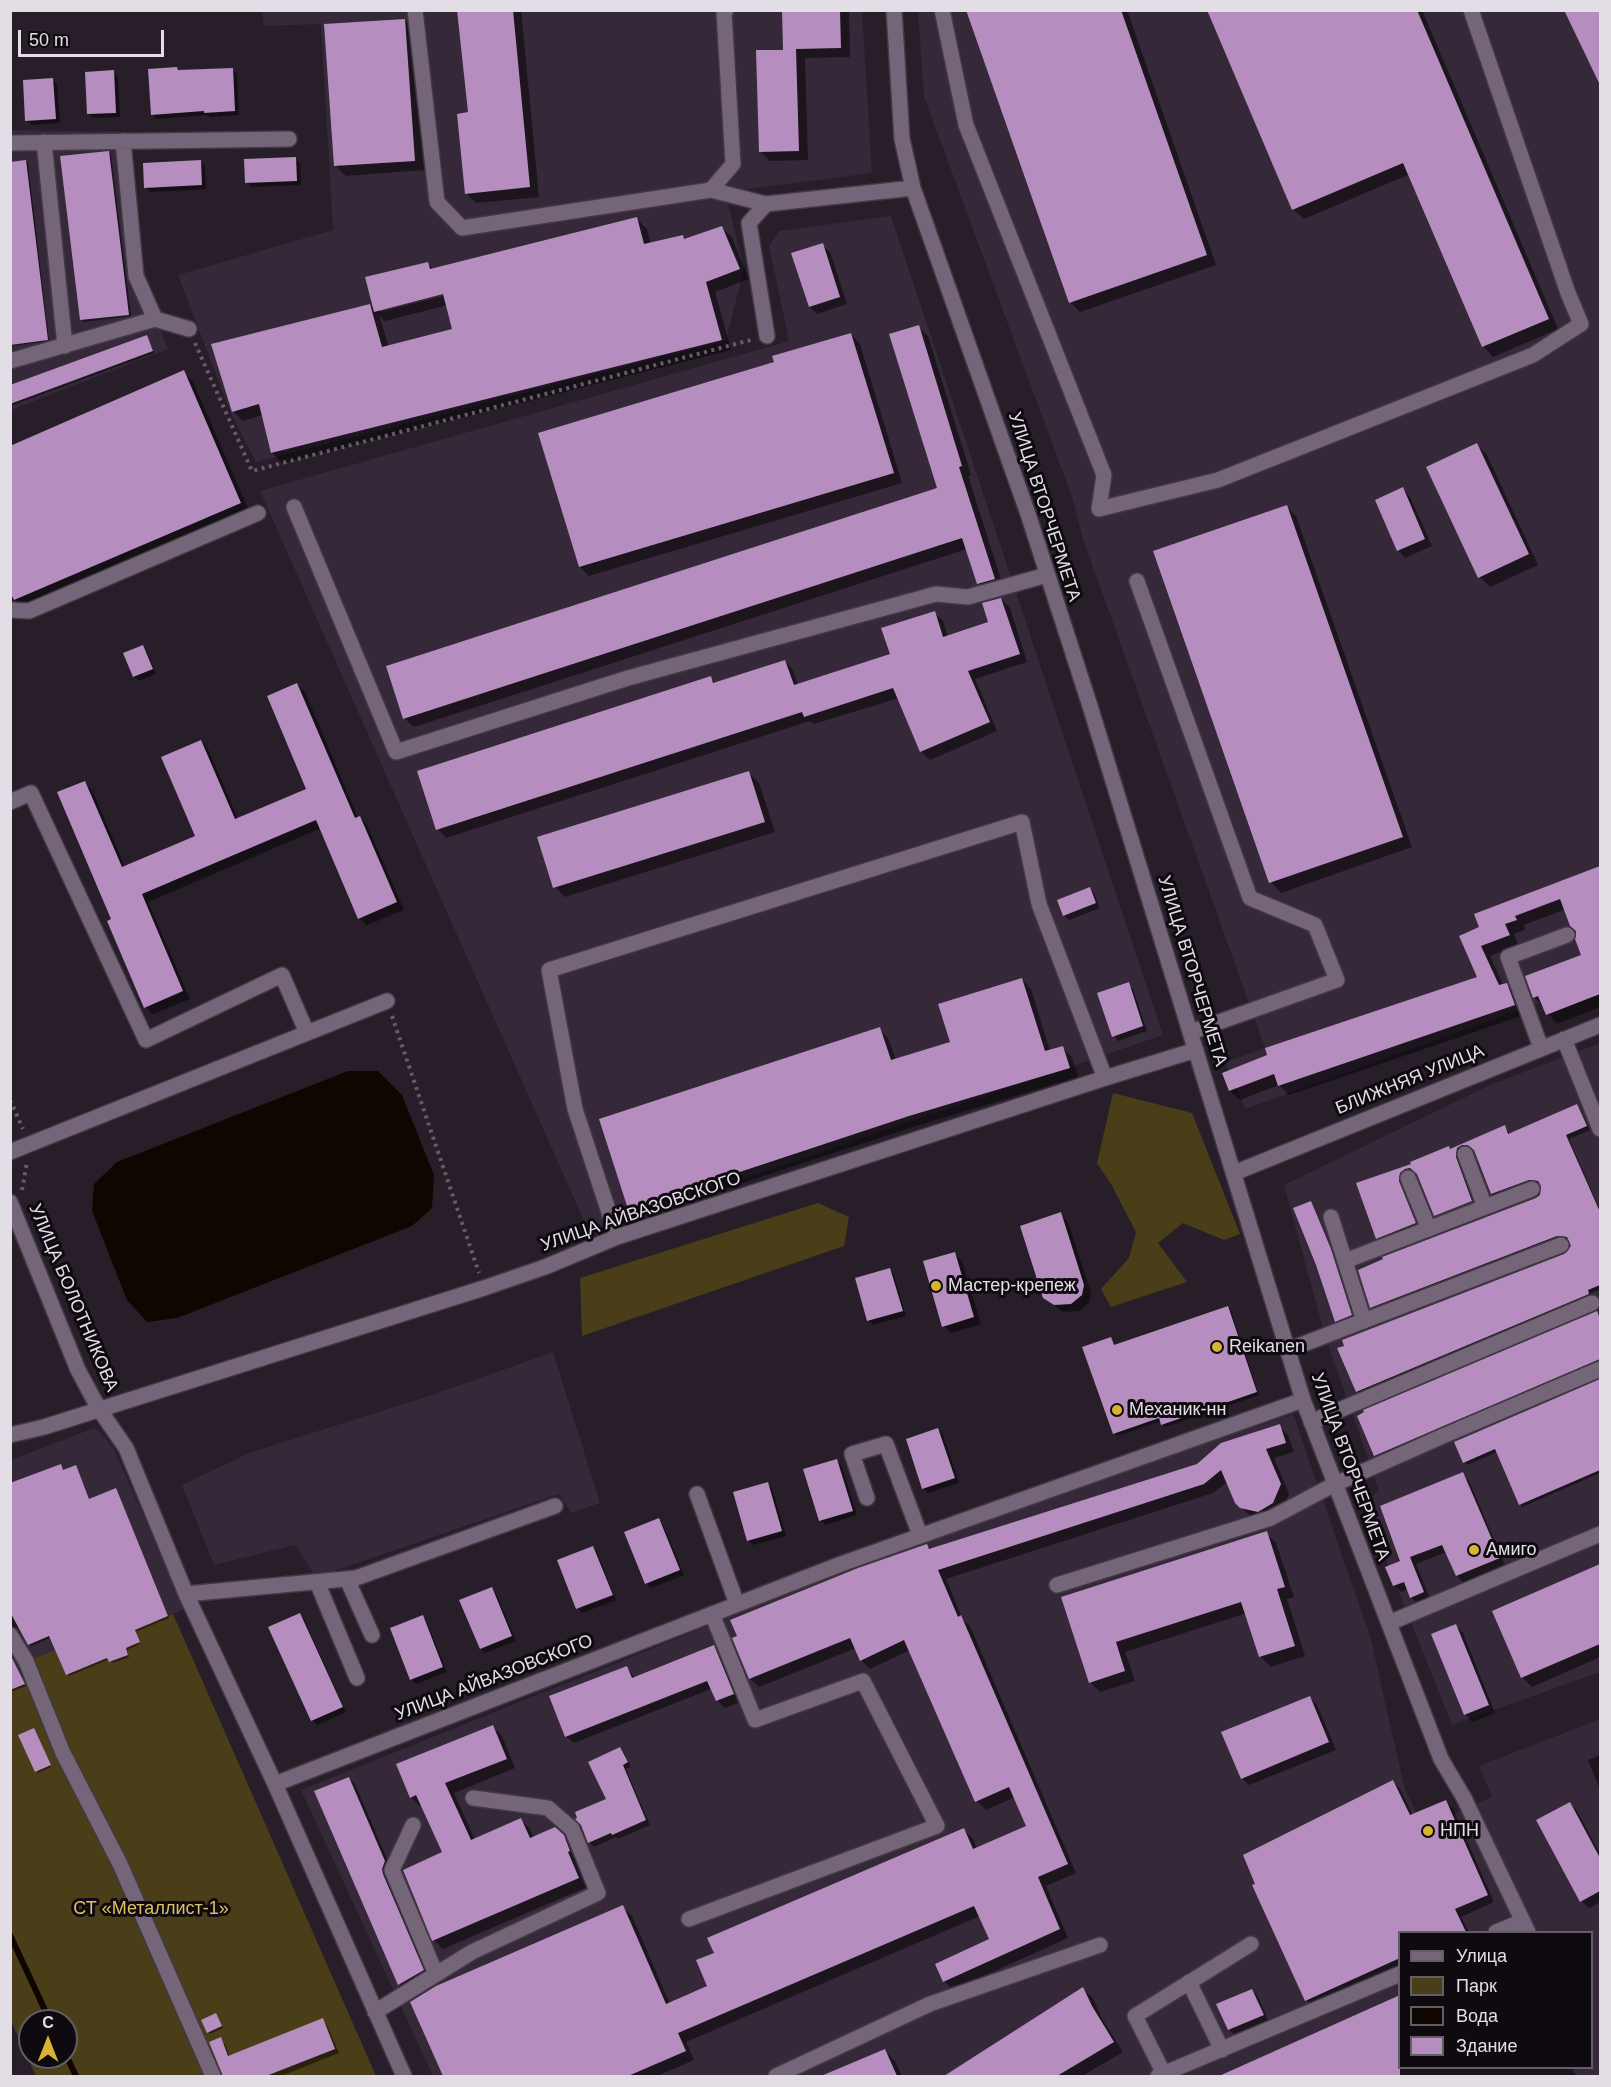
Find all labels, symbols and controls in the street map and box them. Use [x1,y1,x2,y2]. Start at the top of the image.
scale bar [21,18,166,56]
text: 50 m [29,30,69,50]
street label: УЛИЦА ВТОРЧЕРМЕТА [1003,409,1085,605]
street label: УЛИЦА ВТОРЧЕРМЕТА [1153,873,1231,1069]
street label: БЛИЖНЯЯ УЛИЦА [1333,1040,1487,1120]
street label: УЛИЦА АЙВАЗОВСКОГО [538,1168,744,1256]
street label: УЛИЦА БОЛОТНИКОВА [24,1201,122,1395]
place label: Мастер-крепеж [948,1275,1076,1297]
marker: Мастер-крепеж [929,1279,943,1293]
place label: Reikanen [1229,1336,1305,1358]
marker: Reikanen [1210,1340,1224,1354]
street label: УЛИЦА ВТОРЧЕРМЕТА [1306,1370,1394,1564]
place label: Механик-нн [1129,1399,1226,1421]
marker: Механик-нн [1110,1403,1124,1417]
place label: Амиго [1486,1539,1537,1561]
marker: Амиго [1467,1543,1481,1557]
street label: УЛИЦА АЙВАЗОВСКОГО [392,1630,596,1726]
place label: НПН [1440,1820,1479,1842]
marker: НПН [1421,1824,1435,1838]
park label: СТ «Металлист-1» [73,1898,229,1920]
legend [1398,1931,1593,2069]
text: Улица [1456,1946,1507,1966]
text: Парк [1456,1976,1497,1996]
text: Вода [1456,2006,1498,2026]
north arrow [18,2009,78,2069]
text: С [42,2014,54,2031]
text: Здание [1456,2036,1517,2056]

